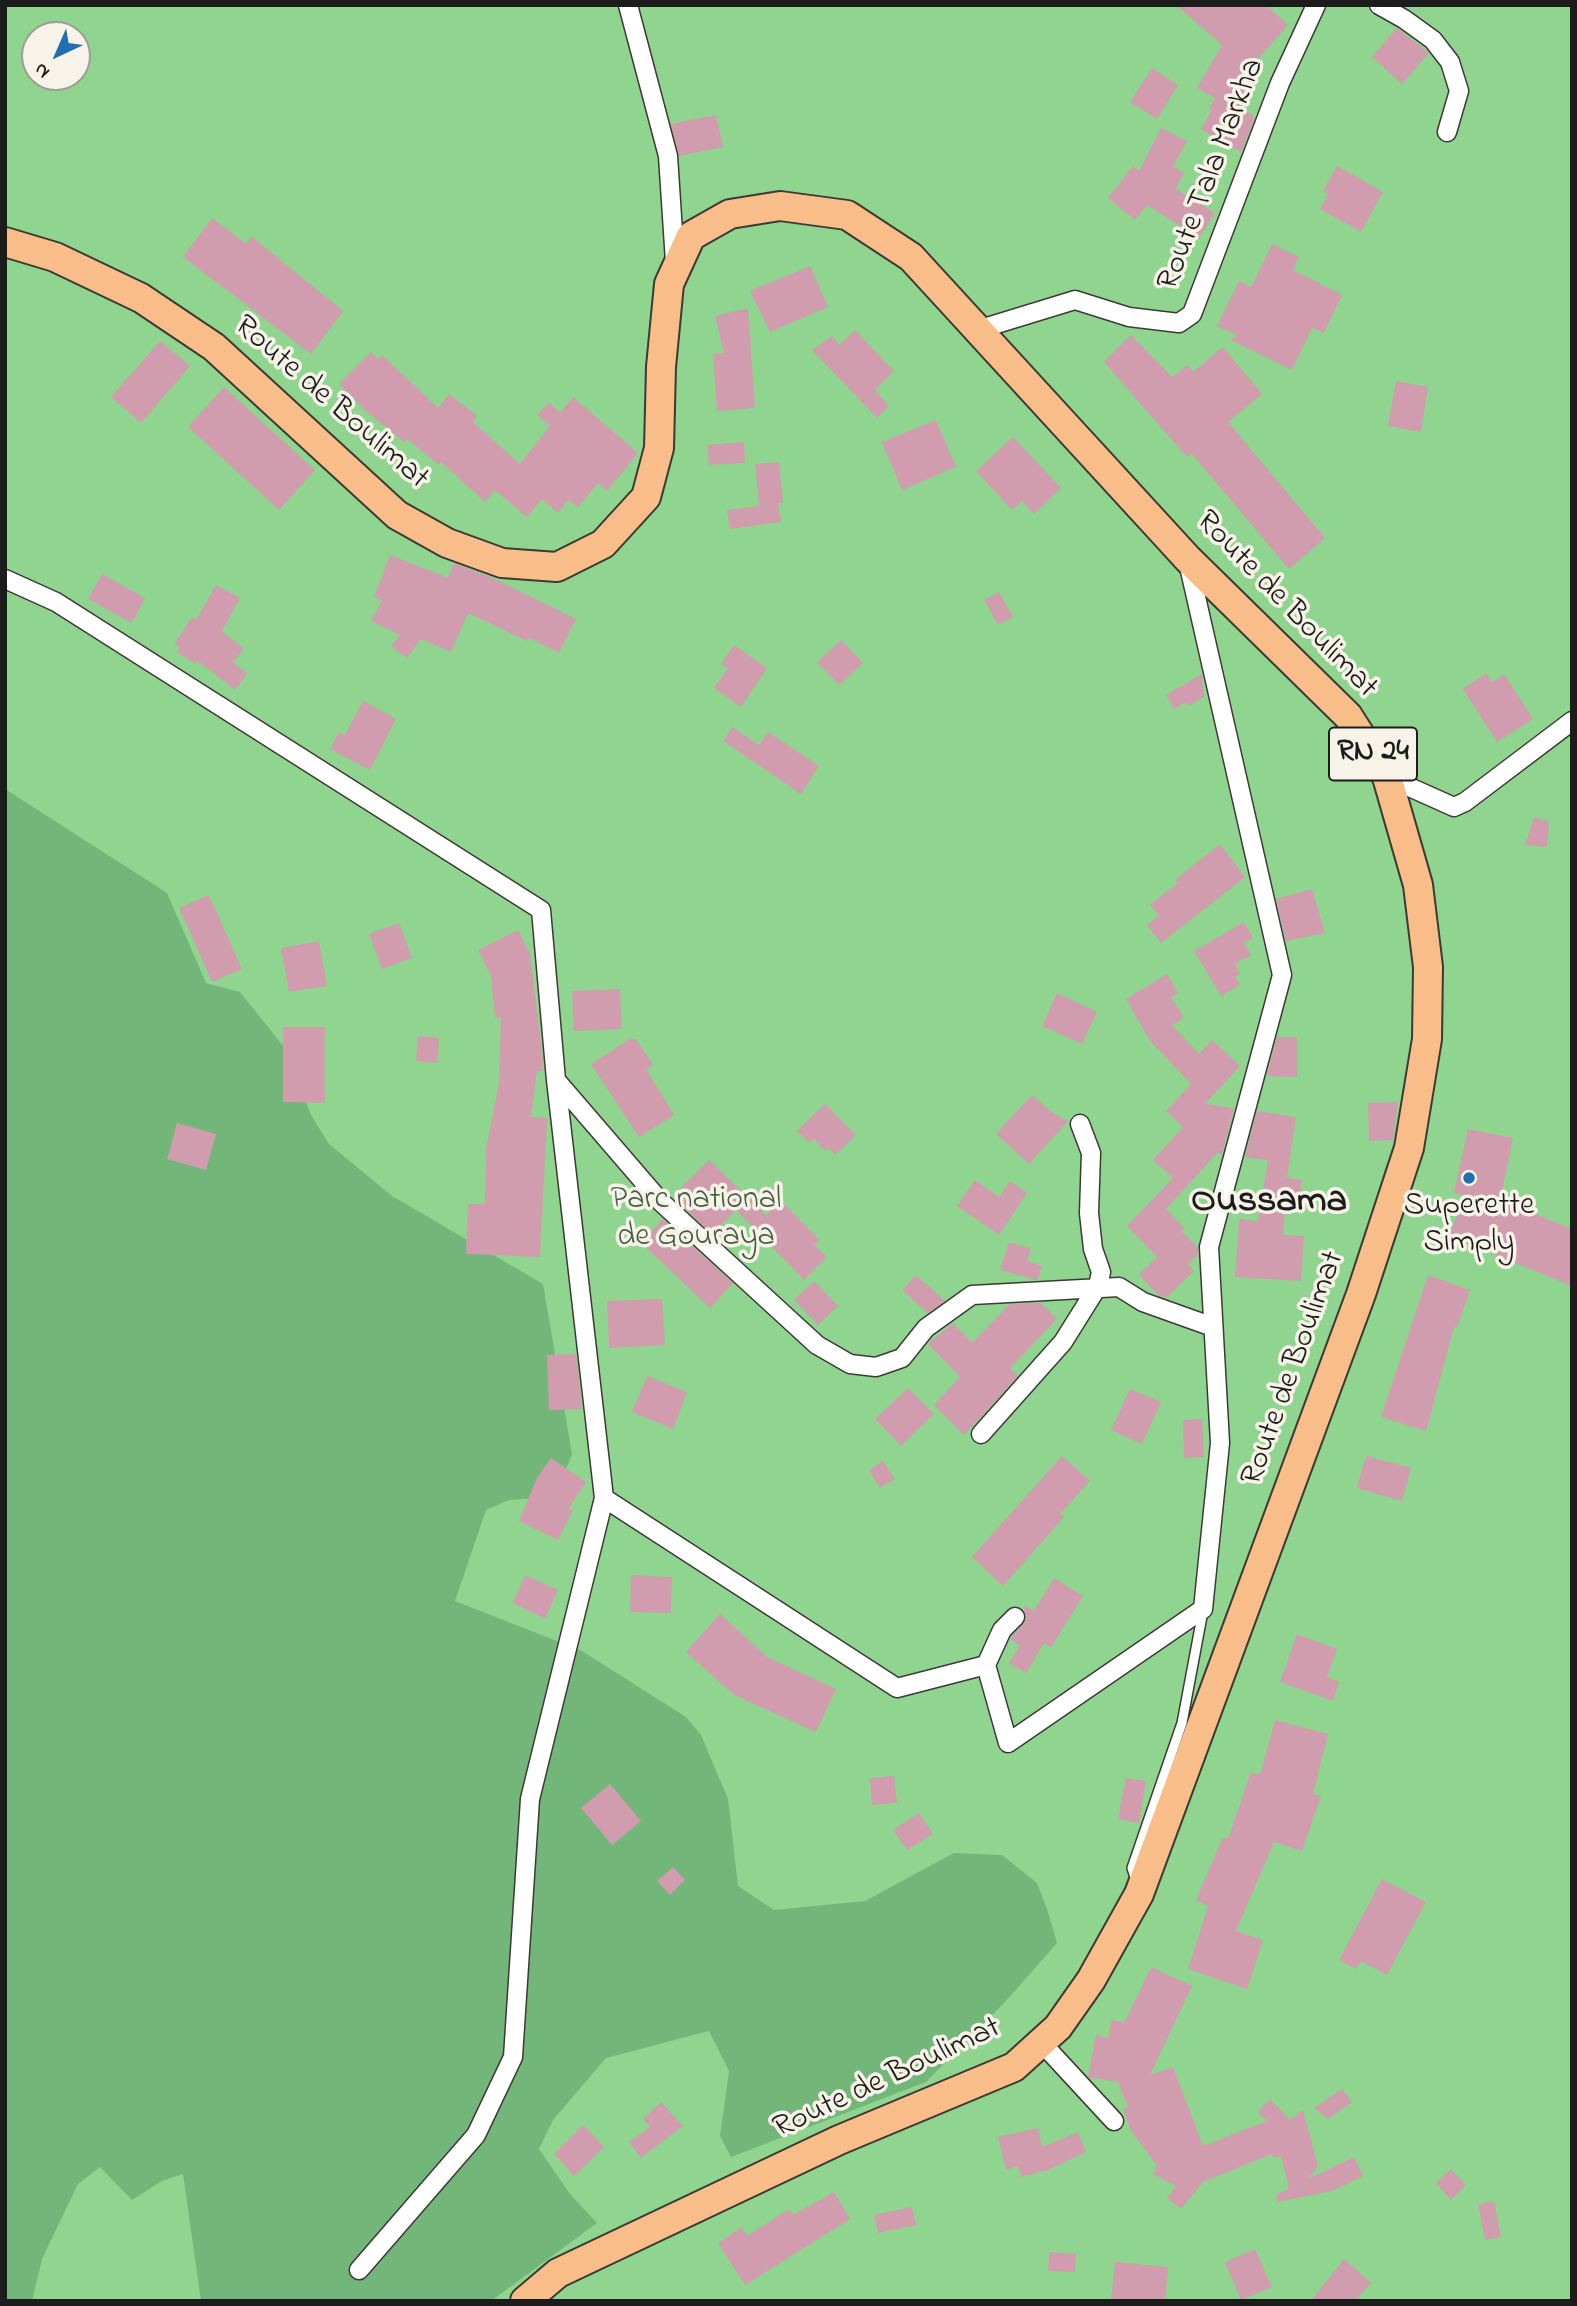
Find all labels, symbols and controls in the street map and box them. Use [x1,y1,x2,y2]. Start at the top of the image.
north arrow [21,21,91,91]
street label: Route Tala Markha [1151,54,1275,296]
text: N [28,56,56,84]
street label: Route de Boulimat [224,309,436,499]
street label: Route de Boulimat [1186,504,1384,708]
road number: RN 24 [1329,727,1417,780]
marker: Superette Simply [1461,1170,1477,1186]
district label: Oussama [1191,1181,1347,1227]
park label: Parc national de Gouraya [611,1183,781,1258]
place label: Superette Simply [1404,1189,1534,1264]
street label: Route de Boulimat [1235,1247,1355,1491]
street label: Route de Boulimat [768,2011,1008,2149]

